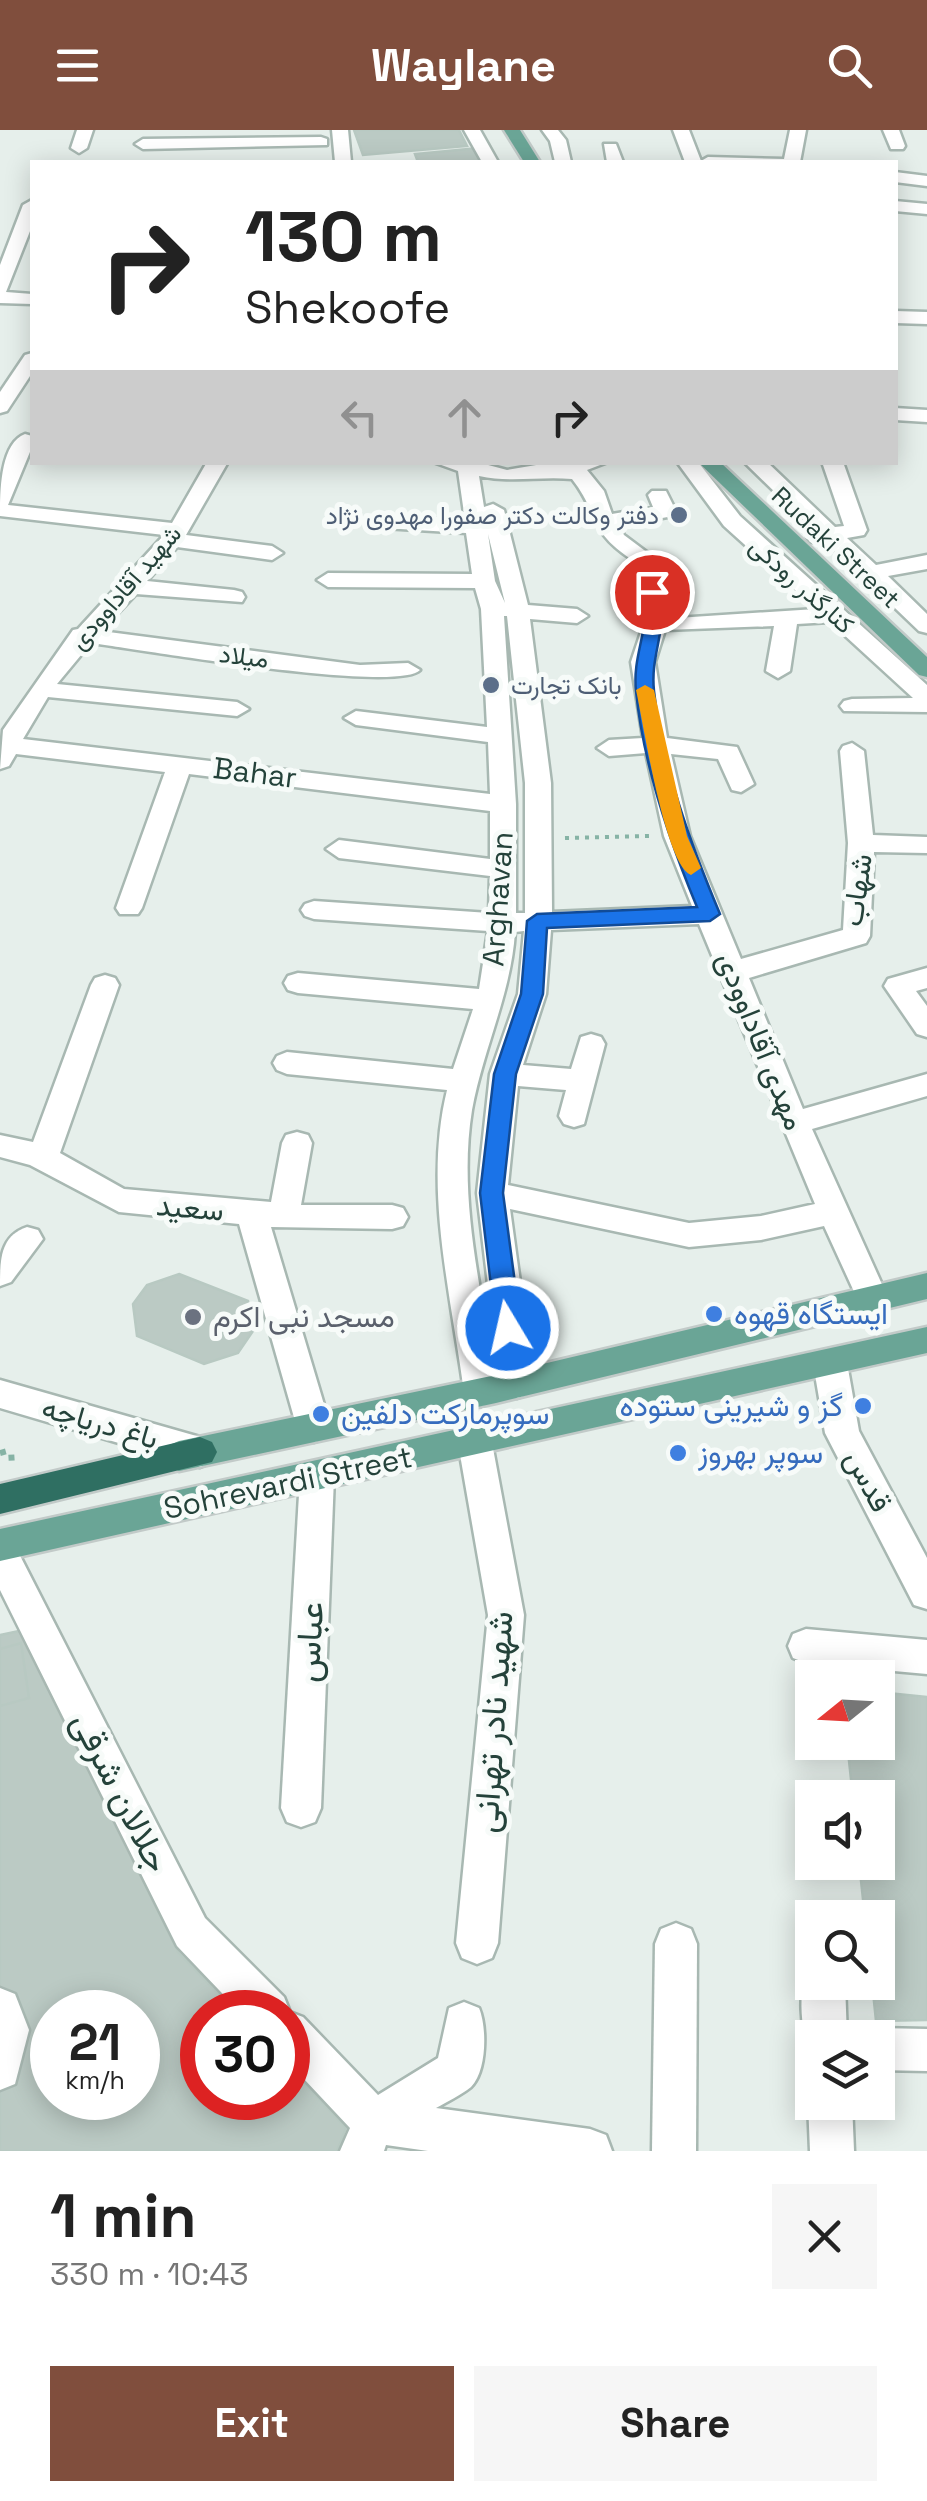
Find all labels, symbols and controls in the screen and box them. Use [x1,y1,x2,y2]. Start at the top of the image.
text: Waylane [371,37,556,94]
icon: menu [50,38,105,93]
icon: search [822,38,877,93]
text: 130 m [245,192,442,281]
icon: right [80,200,210,330]
text: Shekoofe [245,279,450,336]
icon: left [332,390,387,445]
icon: ahead [437,390,492,445]
icon: right [542,390,597,445]
street label: Rudaki Street [765,479,907,615]
place label: دفتر وکالت دکتر صفورا مهدوی نژاد [326,499,659,531]
marker: دفتر وکالت دکتر صفورا مهدوی نژاد [668,504,690,526]
street label: شهید آقاداوودی [62,518,188,656]
street label: کنارگذر رودکی [743,530,861,640]
pin [610,550,695,635]
icon: arrive [625,565,680,620]
street label: میلاد [218,637,270,675]
place label: بانک تجارت [511,669,622,701]
marker: بانک تجارت [480,674,502,696]
street label: Bahar [211,748,299,797]
street label: Arghavan [473,830,522,968]
street label: شهاب [832,851,881,929]
street label: مهدی آقاداوودی [708,946,815,1136]
street label: سعید [155,1185,225,1230]
position arrow [456,1276,560,1380]
place label: ایستگاه قهوه [734,1294,888,1333]
place label: مسجد نبی اکرم [213,1297,395,1336]
marker: ایستگاه قهوه [703,1303,725,1325]
marker: مسجد نبی اکرم [182,1306,204,1328]
place label: گز و شیرینی ستوده [619,1386,843,1425]
street label: باغ دریاچه [37,1387,163,1459]
place label: سوپرمارکت دلفین [341,1394,549,1434]
marker: گز و شیرینی ستوده [852,1395,874,1417]
marker: سوپرمارکت دلفین [310,1403,332,1425]
place label: سوپر بهروز [697,1433,823,1473]
street label: Sohrevardi Street [160,1437,416,1528]
marker: سوپر بهروز [667,1442,689,1464]
street label: قدس [836,1443,901,1519]
street label: عباس [285,1600,333,1684]
street label: شهید نادر تهرانی [463,1610,523,1834]
north arrow [795,1660,895,1760]
map controls [795,1660,895,2120]
street label: جلالان شرقی [62,1704,180,1880]
button: sound [795,1780,895,1880]
button: search [795,1900,895,2000]
speed limit sign: 30 [180,1990,310,2120]
text: 21 [69,2011,121,2075]
button: layers [795,2020,895,2120]
text: km/h [65,2064,125,2096]
text: 1 min [50,2178,197,2255]
button: close [772,2184,877,2289]
text: 330 m · 10:43 [50,2254,249,2294]
button: Exit [50,2366,454,2481]
button: Share [474,2366,877,2481]

